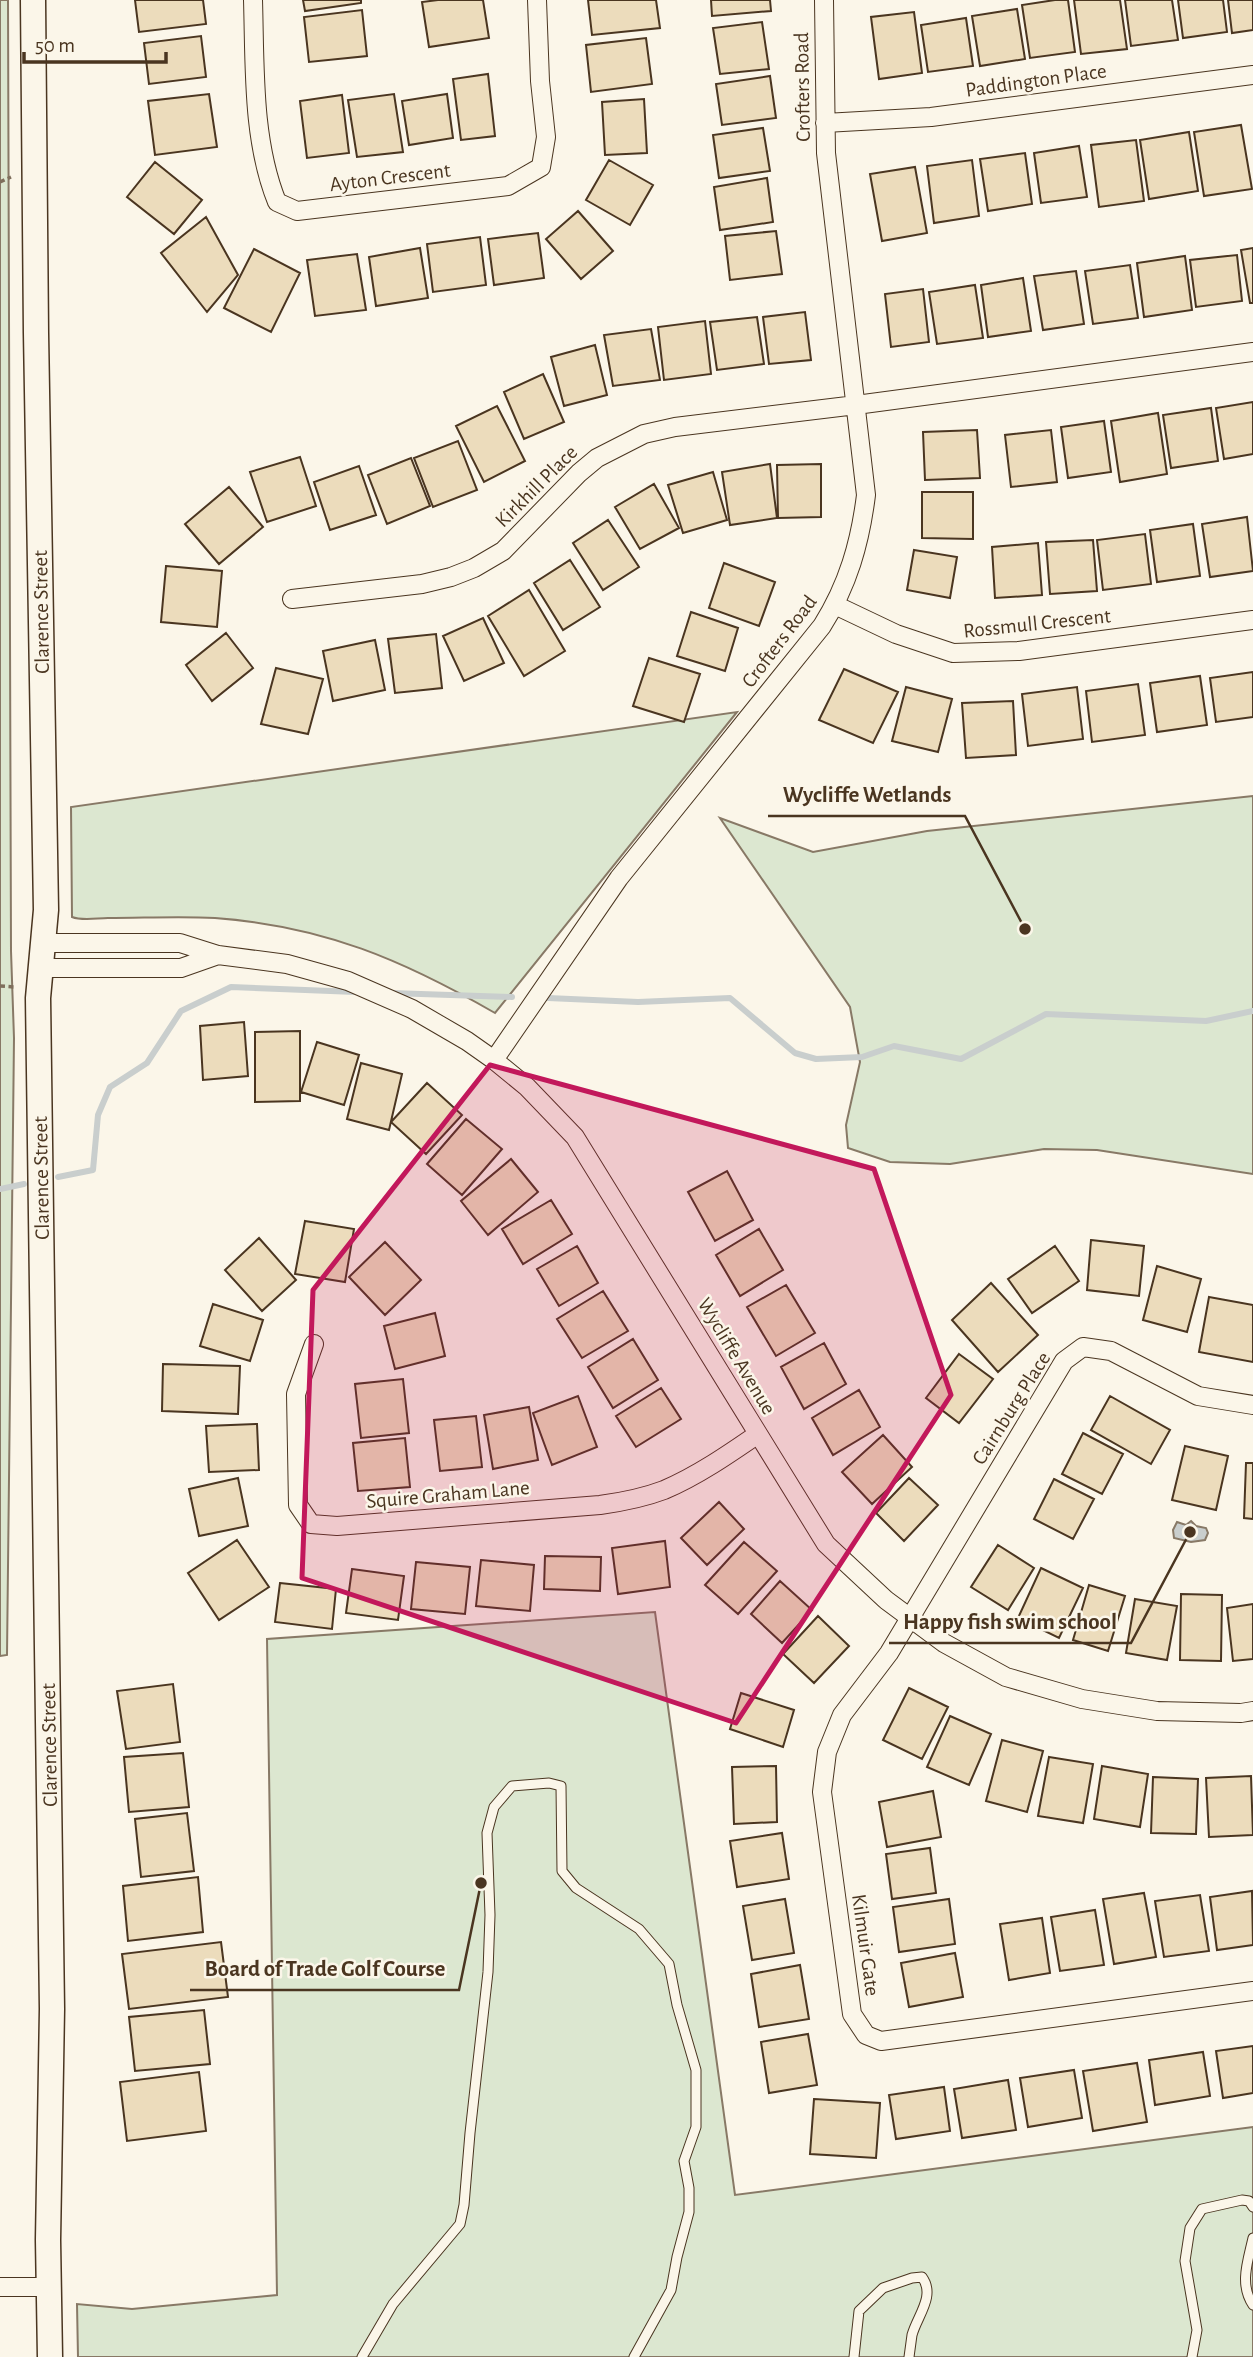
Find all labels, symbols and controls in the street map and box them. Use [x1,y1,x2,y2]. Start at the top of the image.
scale bar [24,21,166,65]
street label: Crofters Road [791,32,814,142]
text: 50 m [35,35,75,56]
street label: Paddington Place [964,60,1108,101]
street label: Ayton Crescent [328,160,452,195]
street label: Kirkhill Place [491,441,581,531]
street label: Clarence Street [30,550,53,674]
street label: Crofters Road [738,591,821,691]
street label: Rossmull Crescent [962,605,1112,642]
callout: Wycliffe Wetlands [768,772,965,816]
text: Wycliffe Wetlands [783,784,951,807]
street label: Clarence Street [30,1116,53,1240]
street label: Wycliffe Avenue [694,1294,780,1418]
street label: Cairnburg Place [968,1348,1054,1468]
street label: Squire Graham Lane [366,1477,531,1512]
callout: Happy fish swim school [889,1599,1131,1643]
text: Happy fish swim school [903,1611,1117,1634]
street label: Clarence Street [38,1683,61,1807]
street label: Kilmuir Gate [848,1893,883,1997]
callout: Board of Trade Golf Course [190,1946,459,1990]
text: Board of Trade Golf Course [205,1958,446,1981]

